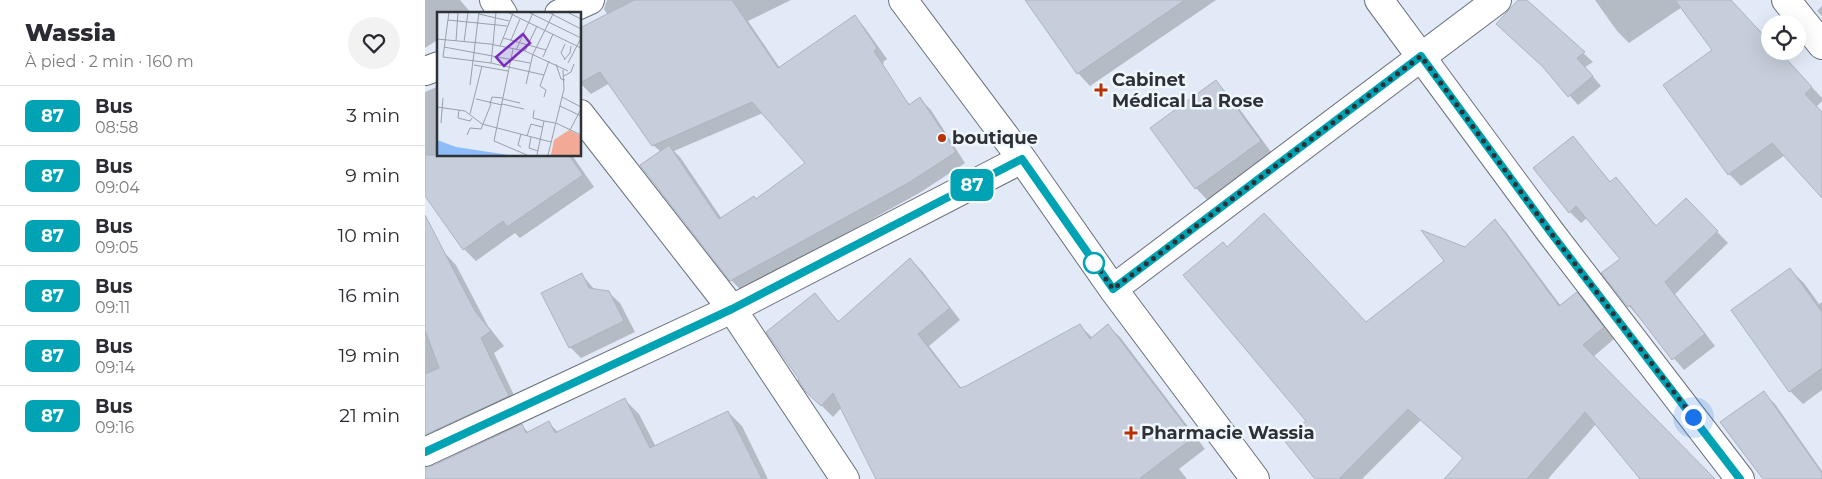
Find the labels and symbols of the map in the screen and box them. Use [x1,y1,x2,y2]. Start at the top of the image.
inset map [437,12,581,156]
place label: Cabinet Médical La Rose [1112,69,1264,112]
marker: Cabinet Médical La Rose [1094,83,1108,97]
place label: boutique [952,127,1038,149]
marker: boutique [936,132,948,144]
line badge: 87 [949,169,995,201]
unlabelled marker [1083,252,1105,274]
your location [1681,405,1706,430]
place label: Pharmacie Wassia [1141,422,1315,444]
marker: Pharmacie Wassia [1125,427,1137,439]

